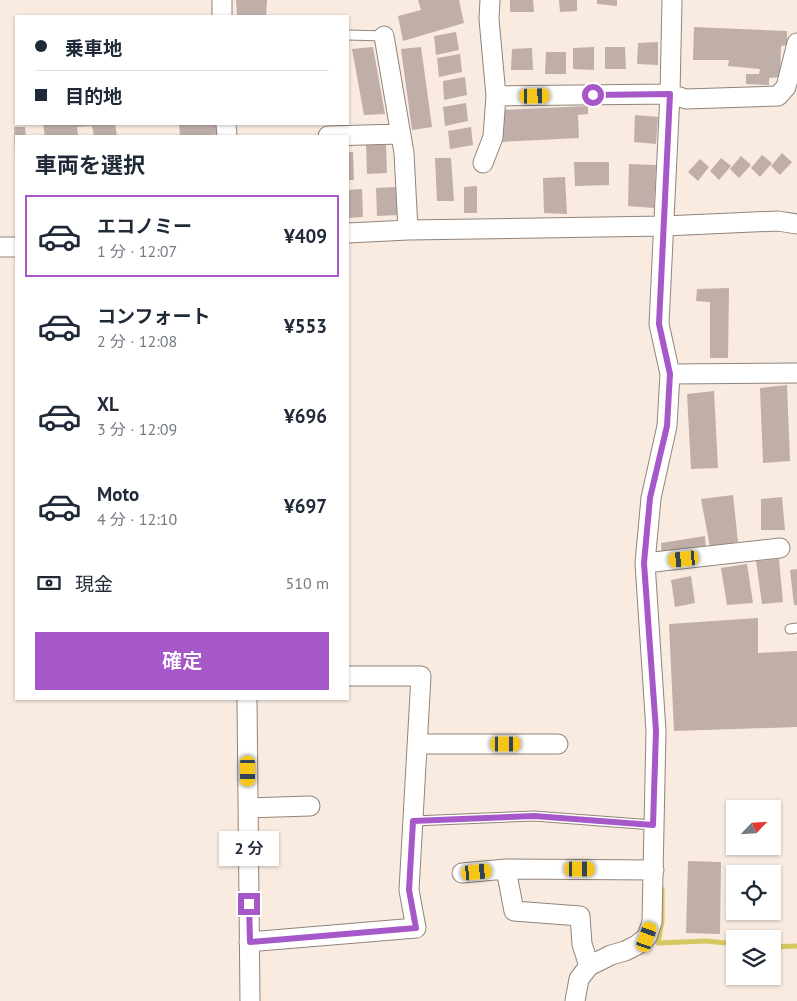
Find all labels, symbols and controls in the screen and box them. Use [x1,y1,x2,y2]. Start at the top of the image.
text: 乗車地 [65,36,122,60]
text: 目的地 [65,84,122,108]
route start [582,84,604,106]
car [519,88,550,104]
text: 車両を選択 [35,151,145,179]
icon: car [37,214,82,259]
text: エコノミー [97,214,192,238]
text: ¥409 [284,224,327,248]
text: 1 分 · 12:07 [97,241,177,261]
icon: car [37,304,82,349]
text: コンフォート [97,304,210,328]
text: ¥553 [284,314,327,338]
text: 2 分 · 12:08 [97,331,177,351]
text: XL [97,392,119,416]
icon: car [37,394,82,439]
text: ¥696 [284,404,327,428]
text: 3 分 · 12:09 [97,419,177,439]
text: Moto [97,482,139,506]
icon: car [37,484,82,529]
text: ¥697 [284,494,327,518]
text: 4 分 · 12:10 [97,509,177,529]
car [668,550,699,568]
icon: cash [35,569,63,597]
text: 現金 [75,572,113,596]
text: 510 m [286,573,329,593]
button: 確定 [35,632,329,690]
car [491,737,521,752]
car [240,756,255,786]
north arrow [726,800,781,855]
map controls [726,800,781,985]
callout: 2 分 [219,832,279,866]
text: 2 分 [234,838,264,858]
car [565,862,595,877]
car [461,863,492,881]
button: locate [726,865,781,920]
route end [238,893,260,915]
car [635,920,658,954]
button: layers [726,930,781,985]

